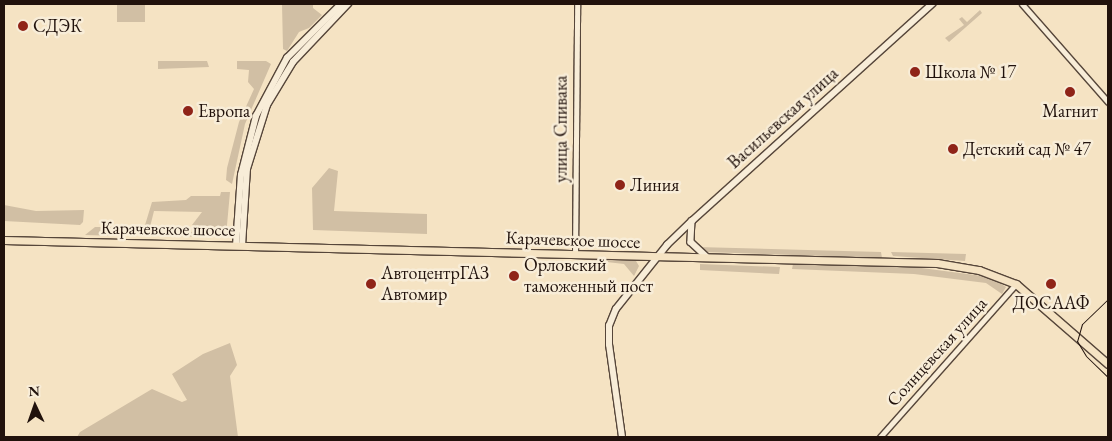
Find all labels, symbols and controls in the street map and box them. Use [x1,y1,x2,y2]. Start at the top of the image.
place label: СДЭК [33,15,82,37]
marker: СДЭК [17,20,29,32]
place label: Школа № 17 [925,61,1016,83]
street label: Васильевская улица [723,63,843,173]
marker: Школа № 17 [909,66,921,78]
street label: улица Спивака [550,75,572,183]
marker: Магнит [1064,86,1076,98]
place label: Европа [198,100,250,122]
place label: Магнит [1042,100,1098,122]
marker: Европа [182,105,194,117]
place label: Детский сад № 47 [963,138,1091,160]
marker: Детский сад № 47 [947,143,959,155]
place label: Линия [630,174,679,196]
marker: Линия [614,179,626,191]
street label: Карачевское шоссе [100,217,236,241]
street label: Карачевское шоссе [505,227,641,253]
place label: Орловский таможенный пост [524,255,653,298]
place label: АвтоцентрГАЗ Автомир [381,263,489,306]
marker: Орловский таможенный пост [508,270,520,282]
marker: АвтоцентрГАЗ Автомир [365,278,377,290]
marker: ДОСААФ [1045,278,1057,290]
place label: ДОСААФ [1012,292,1090,314]
street label: Солнцевская улица [882,293,992,411]
north arrow [10,381,60,431]
text: N [28,382,40,400]

